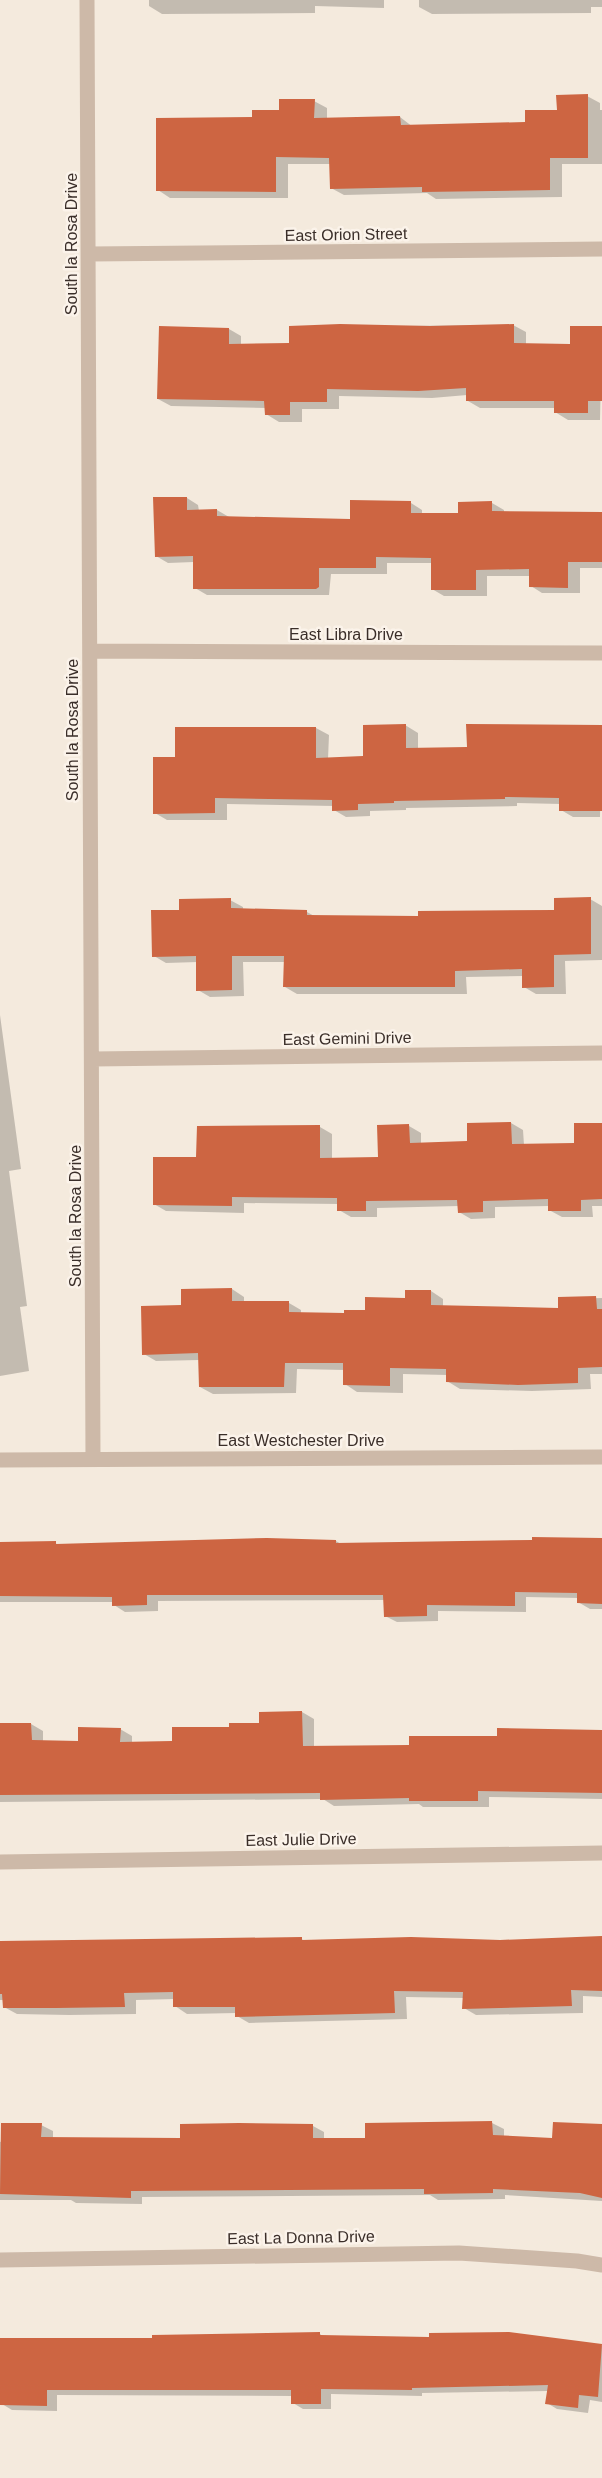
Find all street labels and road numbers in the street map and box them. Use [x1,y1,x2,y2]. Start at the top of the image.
street label: South la Rosa Drive [63,173,80,315]
street label: East Orion Street [285,225,408,244]
street label: East Libra Drive [289,626,403,643]
street label: South la Rosa Drive [64,659,81,801]
street label: East Gemini Drive [282,1029,412,1048]
street label: South la Rosa Drive [67,1145,84,1287]
street label: East Westchester Drive [218,1432,385,1449]
street label: East Julie Drive [245,1830,357,1849]
street label: East La Donna Drive [227,2228,375,2247]

